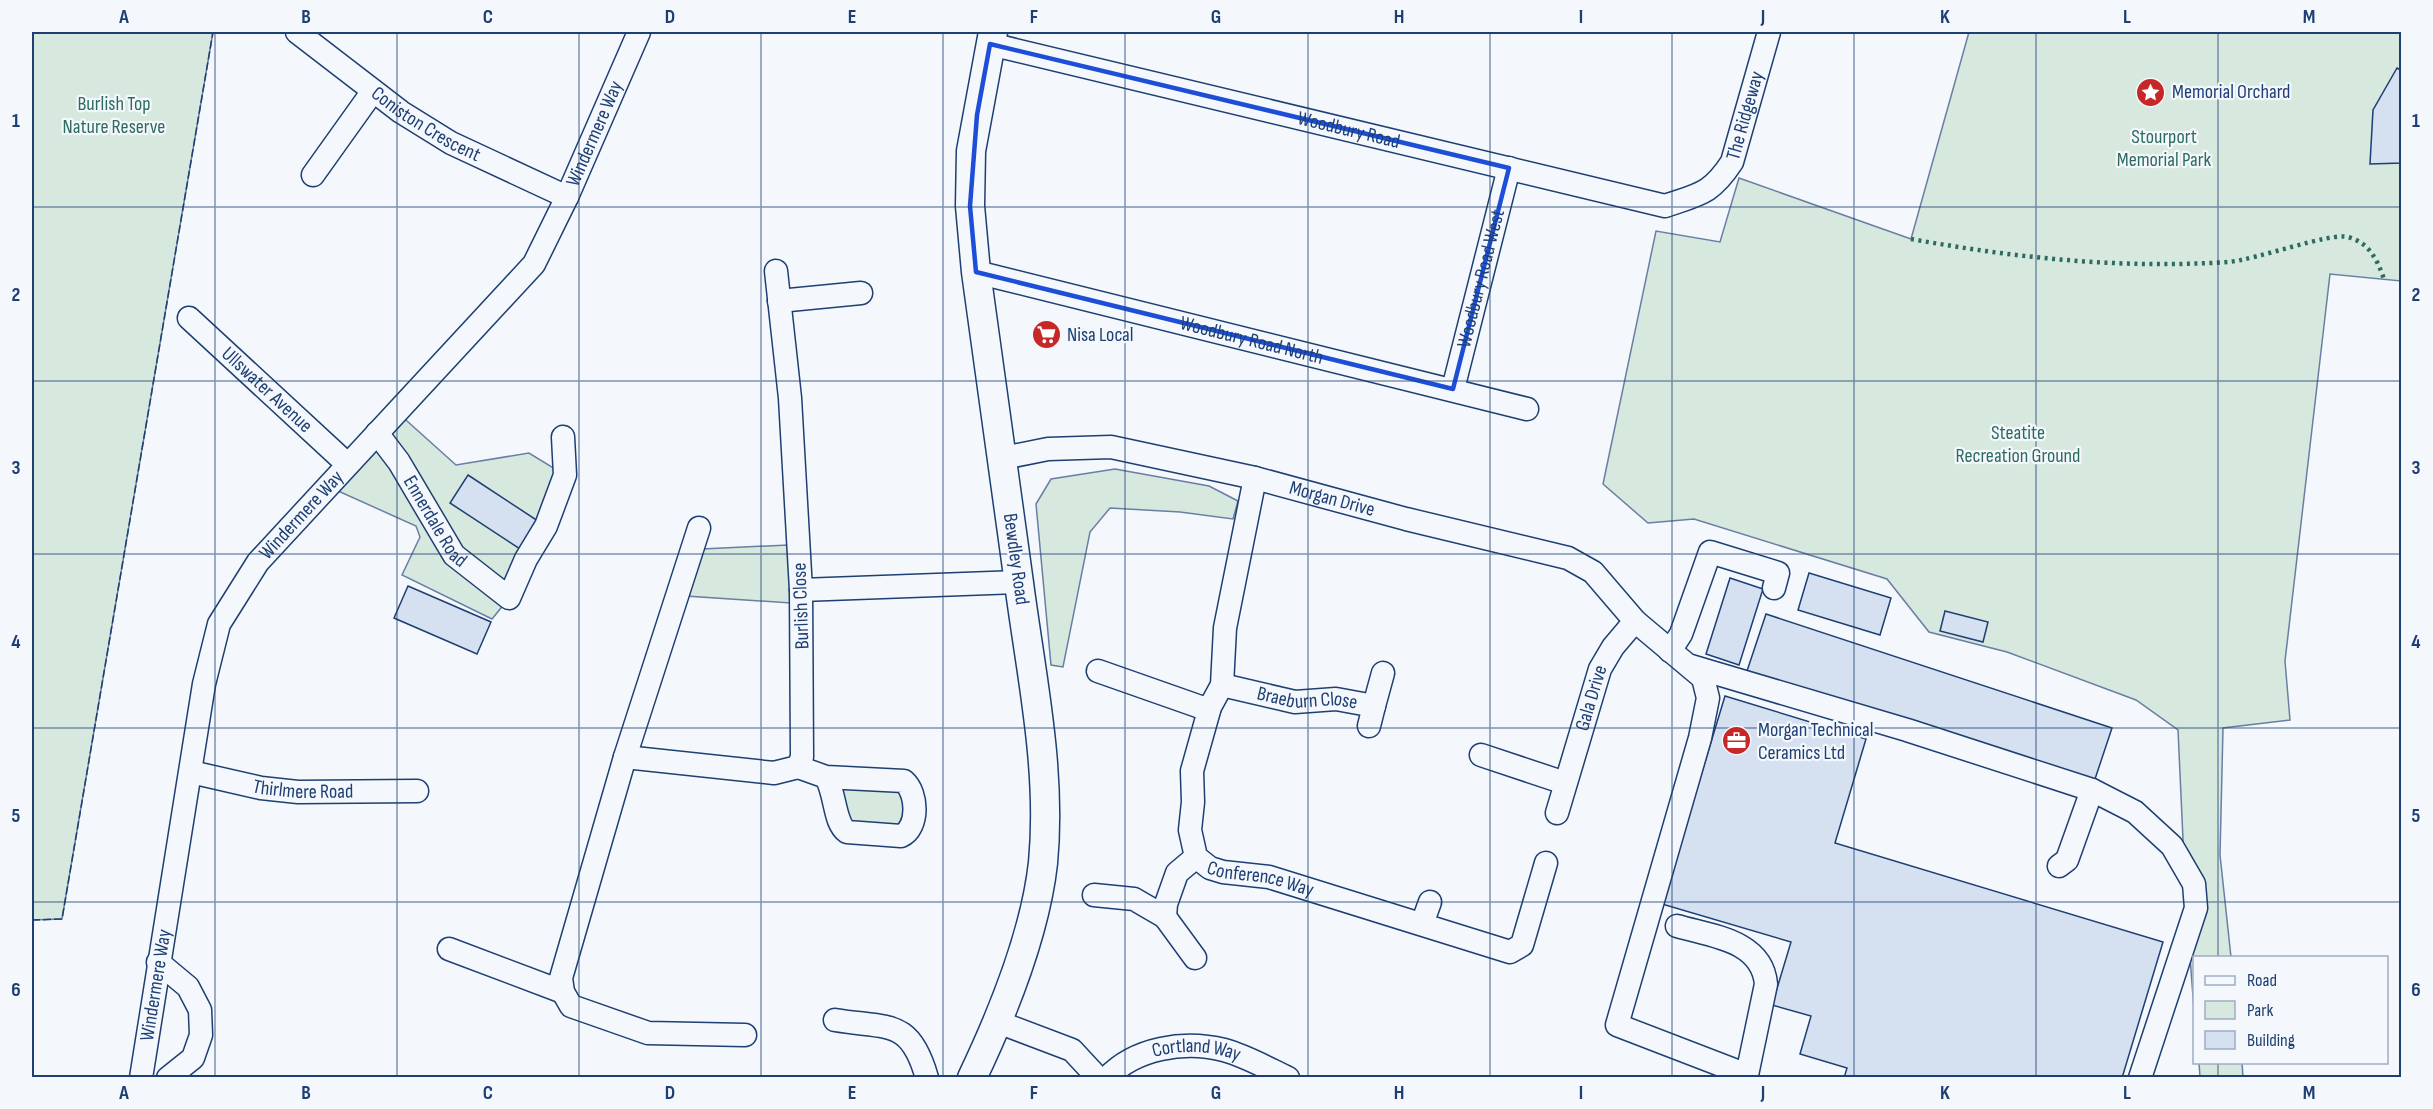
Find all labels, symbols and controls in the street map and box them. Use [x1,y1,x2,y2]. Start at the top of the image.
text: A [118,5,129,29]
text: B [301,5,311,29]
text: C [483,5,493,29]
text: D [665,5,675,29]
text: E [848,5,856,29]
text: F [1030,5,1038,29]
text: G [1211,5,1221,29]
text: H [1394,5,1404,29]
text: I [1579,5,1583,29]
text: J [1760,5,1765,29]
text: K [1940,5,1950,29]
text: L [2123,5,2131,29]
text: M [2303,5,2315,29]
street label: The Ridgeway [1721,68,1769,163]
place icon: Memorial Orchard [2135,76,2167,108]
street label: Windermere Way [561,77,628,190]
place label: Memorial Orchard [2172,80,2290,104]
street label: Coniston Crescent [366,82,484,167]
park label: Burlish Top Nature Reserve [63,92,165,139]
street label: Woodbury Road [1295,106,1402,154]
text: 1 [12,109,20,133]
text: 1 [2412,109,2420,133]
park label: Stourport Memorial Park [2117,125,2212,172]
street label: Woodbury Road West [1452,207,1510,350]
text: 2 [12,283,20,307]
text: 2 [2412,283,2420,307]
street label: Woodbury Road North [1177,311,1326,370]
supermarket icon: Nisa Local [1030,319,1062,351]
place label: Nisa Local [1067,323,1134,347]
street label: Ullswater Avenue [216,342,317,438]
park label: Steatite Recreation Ground [1956,421,2080,468]
text: 3 [12,456,21,480]
text: 3 [2412,456,2421,480]
street label: Windermere Way [254,465,349,565]
street label: Ennerdale Road [398,471,472,573]
street label: Morgan Drive [1287,476,1377,522]
street label: Bewdley Road [998,512,1034,606]
street label: Burlish Close [787,562,815,650]
text: 4 [11,630,21,654]
text: 4 [2411,630,2421,654]
street label: Gala Drive [1570,662,1612,734]
street label: Braeburn Close [1255,682,1359,715]
place label: Morgan Technical Ceramics Ltd [1758,718,1873,765]
office icon: Morgan Technical Ceramics Ltd [1721,725,1753,757]
street label: Thirlmere Road [250,774,353,804]
text: 5 [12,804,21,828]
text: 5 [2412,804,2421,828]
street label: Conference Way [1204,856,1317,902]
street label: Windermere Way [135,927,177,1043]
legend [2193,956,2388,1064]
text: Road [2247,970,2277,991]
text: 6 [11,978,21,1002]
text: 6 [2411,978,2421,1002]
text: Park [2247,1000,2273,1021]
text: Building [2247,1030,2295,1051]
street label: Cortland Way [1150,1034,1244,1067]
text: A [118,1081,129,1105]
text: B [301,1081,311,1105]
text: C [483,1081,493,1105]
text: D [665,1081,675,1105]
text: E [848,1081,856,1105]
text: F [1030,1081,1038,1105]
text: G [1211,1081,1221,1105]
text: H [1394,1081,1404,1105]
text: I [1579,1081,1583,1105]
text: J [1760,1081,1765,1105]
text: K [1940,1081,1950,1105]
text: L [2123,1081,2131,1105]
text: M [2303,1081,2315,1105]

